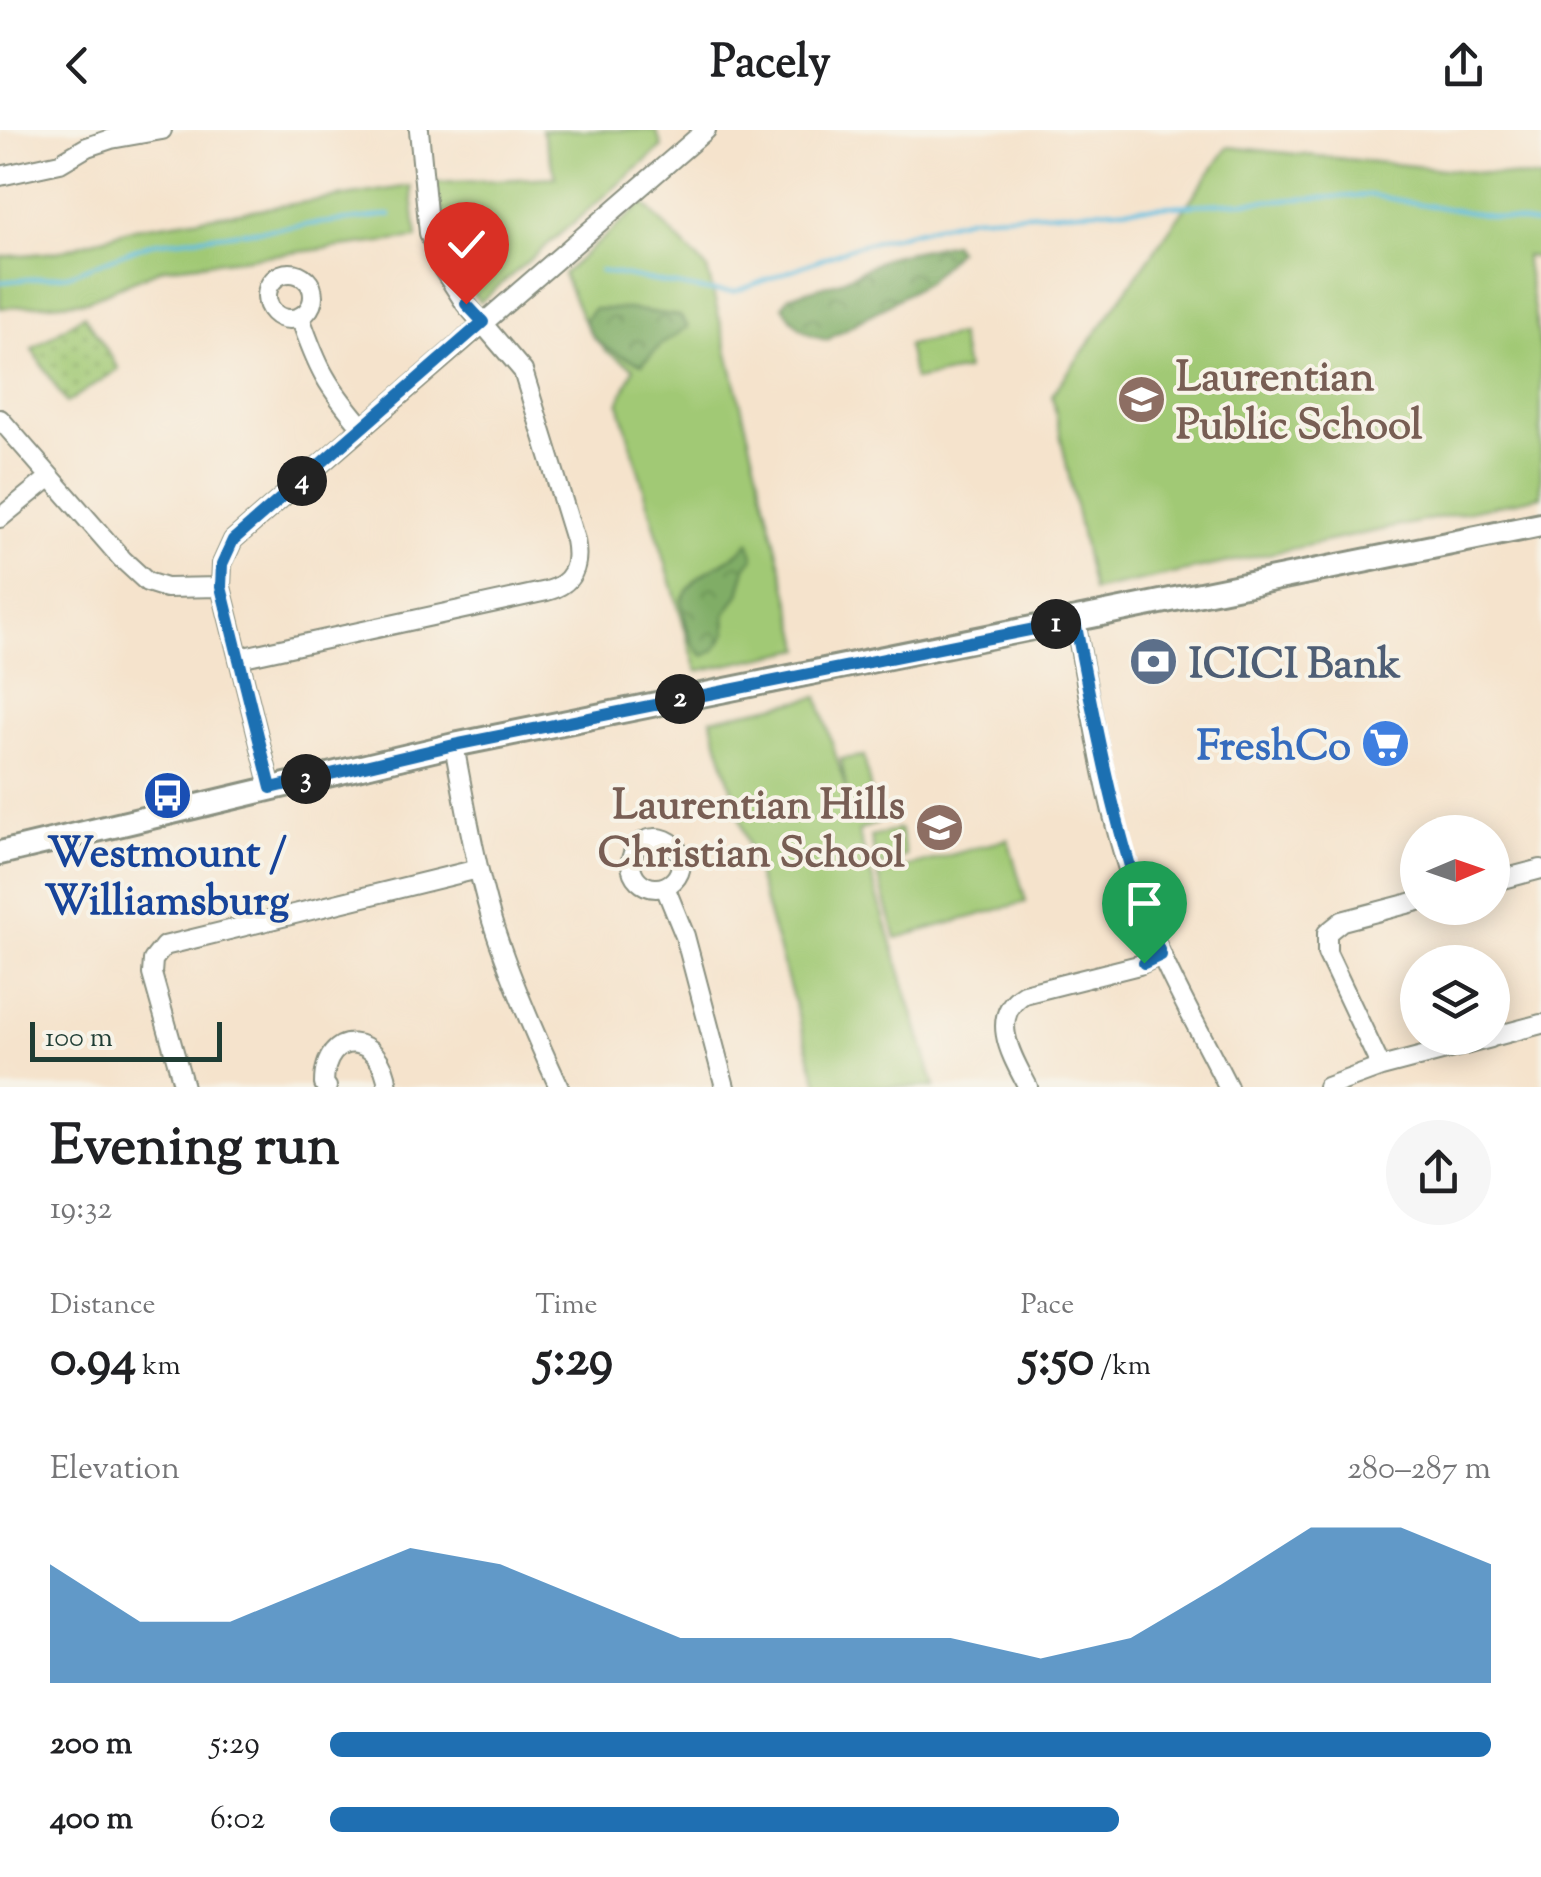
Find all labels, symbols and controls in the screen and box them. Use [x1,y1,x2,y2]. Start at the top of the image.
text: Pacely [710,33,831,98]
icon: back [50,38,105,93]
icon: share [1436,38,1491,93]
pin [424,202,509,305]
icon: check [439,217,494,272]
place label: Laurentian Public School [1176,350,1423,458]
school or university icon: Laurentian Public School [1115,373,1167,425]
pin: 4 [277,456,327,506]
text: 4 [295,461,309,501]
pin: 1 [1031,599,1081,649]
text: 1 [1051,604,1061,644]
bank icon: ICICI Bank [1128,636,1180,688]
place label: ICICI Bank [1189,637,1401,697]
pin: 2 [655,674,705,724]
text: 2 [673,679,687,719]
supermarket icon: FreshCo [1360,718,1412,770]
place label: FreshCo [1197,719,1351,779]
pin: 3 [281,754,331,804]
text: 3 [300,759,312,799]
bus stop icon: Westmount / Williamsburg [141,769,193,821]
place label: Laurentian Hills Christian School [598,778,905,886]
school or university icon: Laurentian Hills Christian School [914,801,966,853]
north arrow [1400,815,1510,925]
map controls [1400,815,1510,1055]
place label: Westmount / Williamsburg [44,826,290,934]
pin [1102,861,1187,964]
icon: arrive [1117,876,1172,931]
button: layers [1400,945,1510,1055]
scale bar [30,1017,222,1061]
text: 100 m [45,1019,113,1059]
text: Evening run [50,1110,339,1189]
button: share [1386,1120,1491,1225]
text: 19:32 [50,1187,112,1233]
text: Distance [50,1286,156,1326]
text: Time [535,1286,598,1326]
text: Pace [1021,1286,1074,1326]
text: 0.94 [50,1326,136,1398]
text: 5:29 [535,1326,613,1398]
text: 5:50 [1021,1326,1094,1398]
text: km [136,1347,181,1387]
text: /km [1094,1347,1151,1387]
text: Elevation [50,1447,180,1493]
text: 280–287 m [1347,1447,1491,1493]
text: 200 m [50,1722,132,1768]
text: 5:29 [210,1722,260,1768]
text: 400 m [50,1797,133,1843]
text: 6:02 [210,1797,265,1843]

